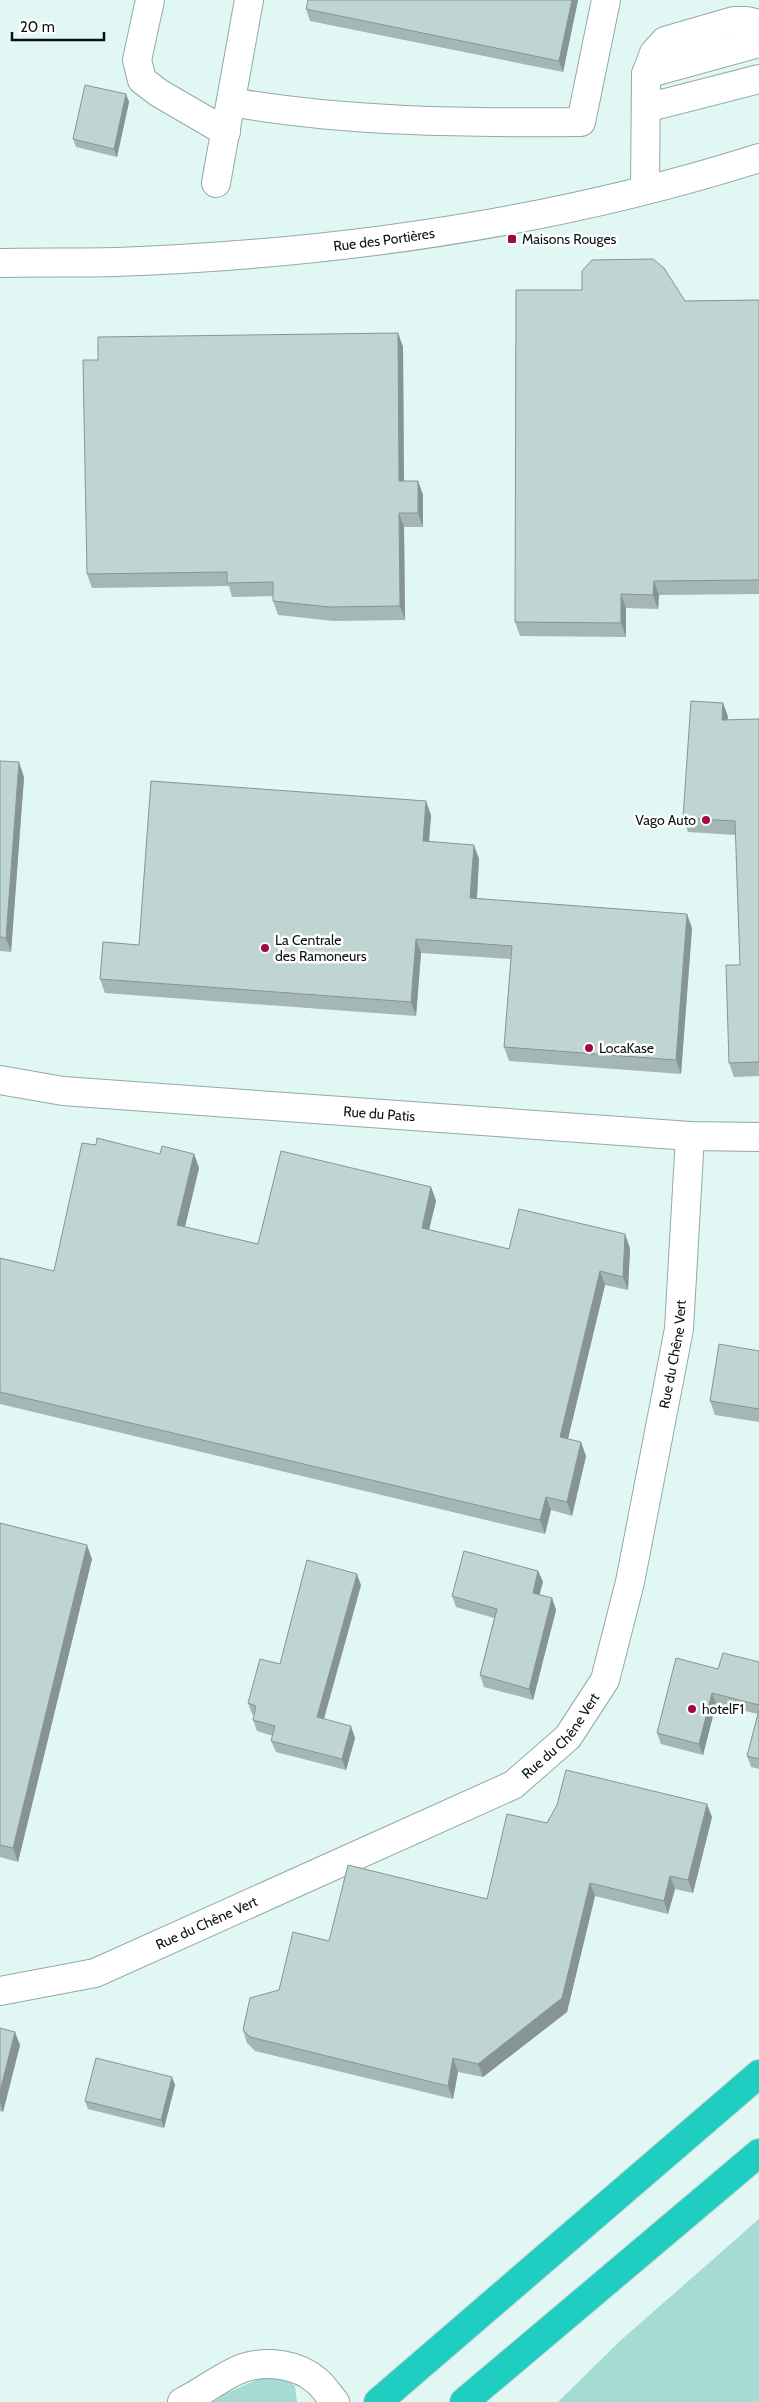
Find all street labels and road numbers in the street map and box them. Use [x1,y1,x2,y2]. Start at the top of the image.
street label: Rue des Portières [332,224,436,255]
street label: Rue du Patis [343,1102,416,1125]
street label: Rue du Chêne Vert [655,1299,690,1410]
street label: Rue du Chêne Vert [518,1689,603,1783]
street label: Rue du Chêne Vert [153,1892,261,1954]

